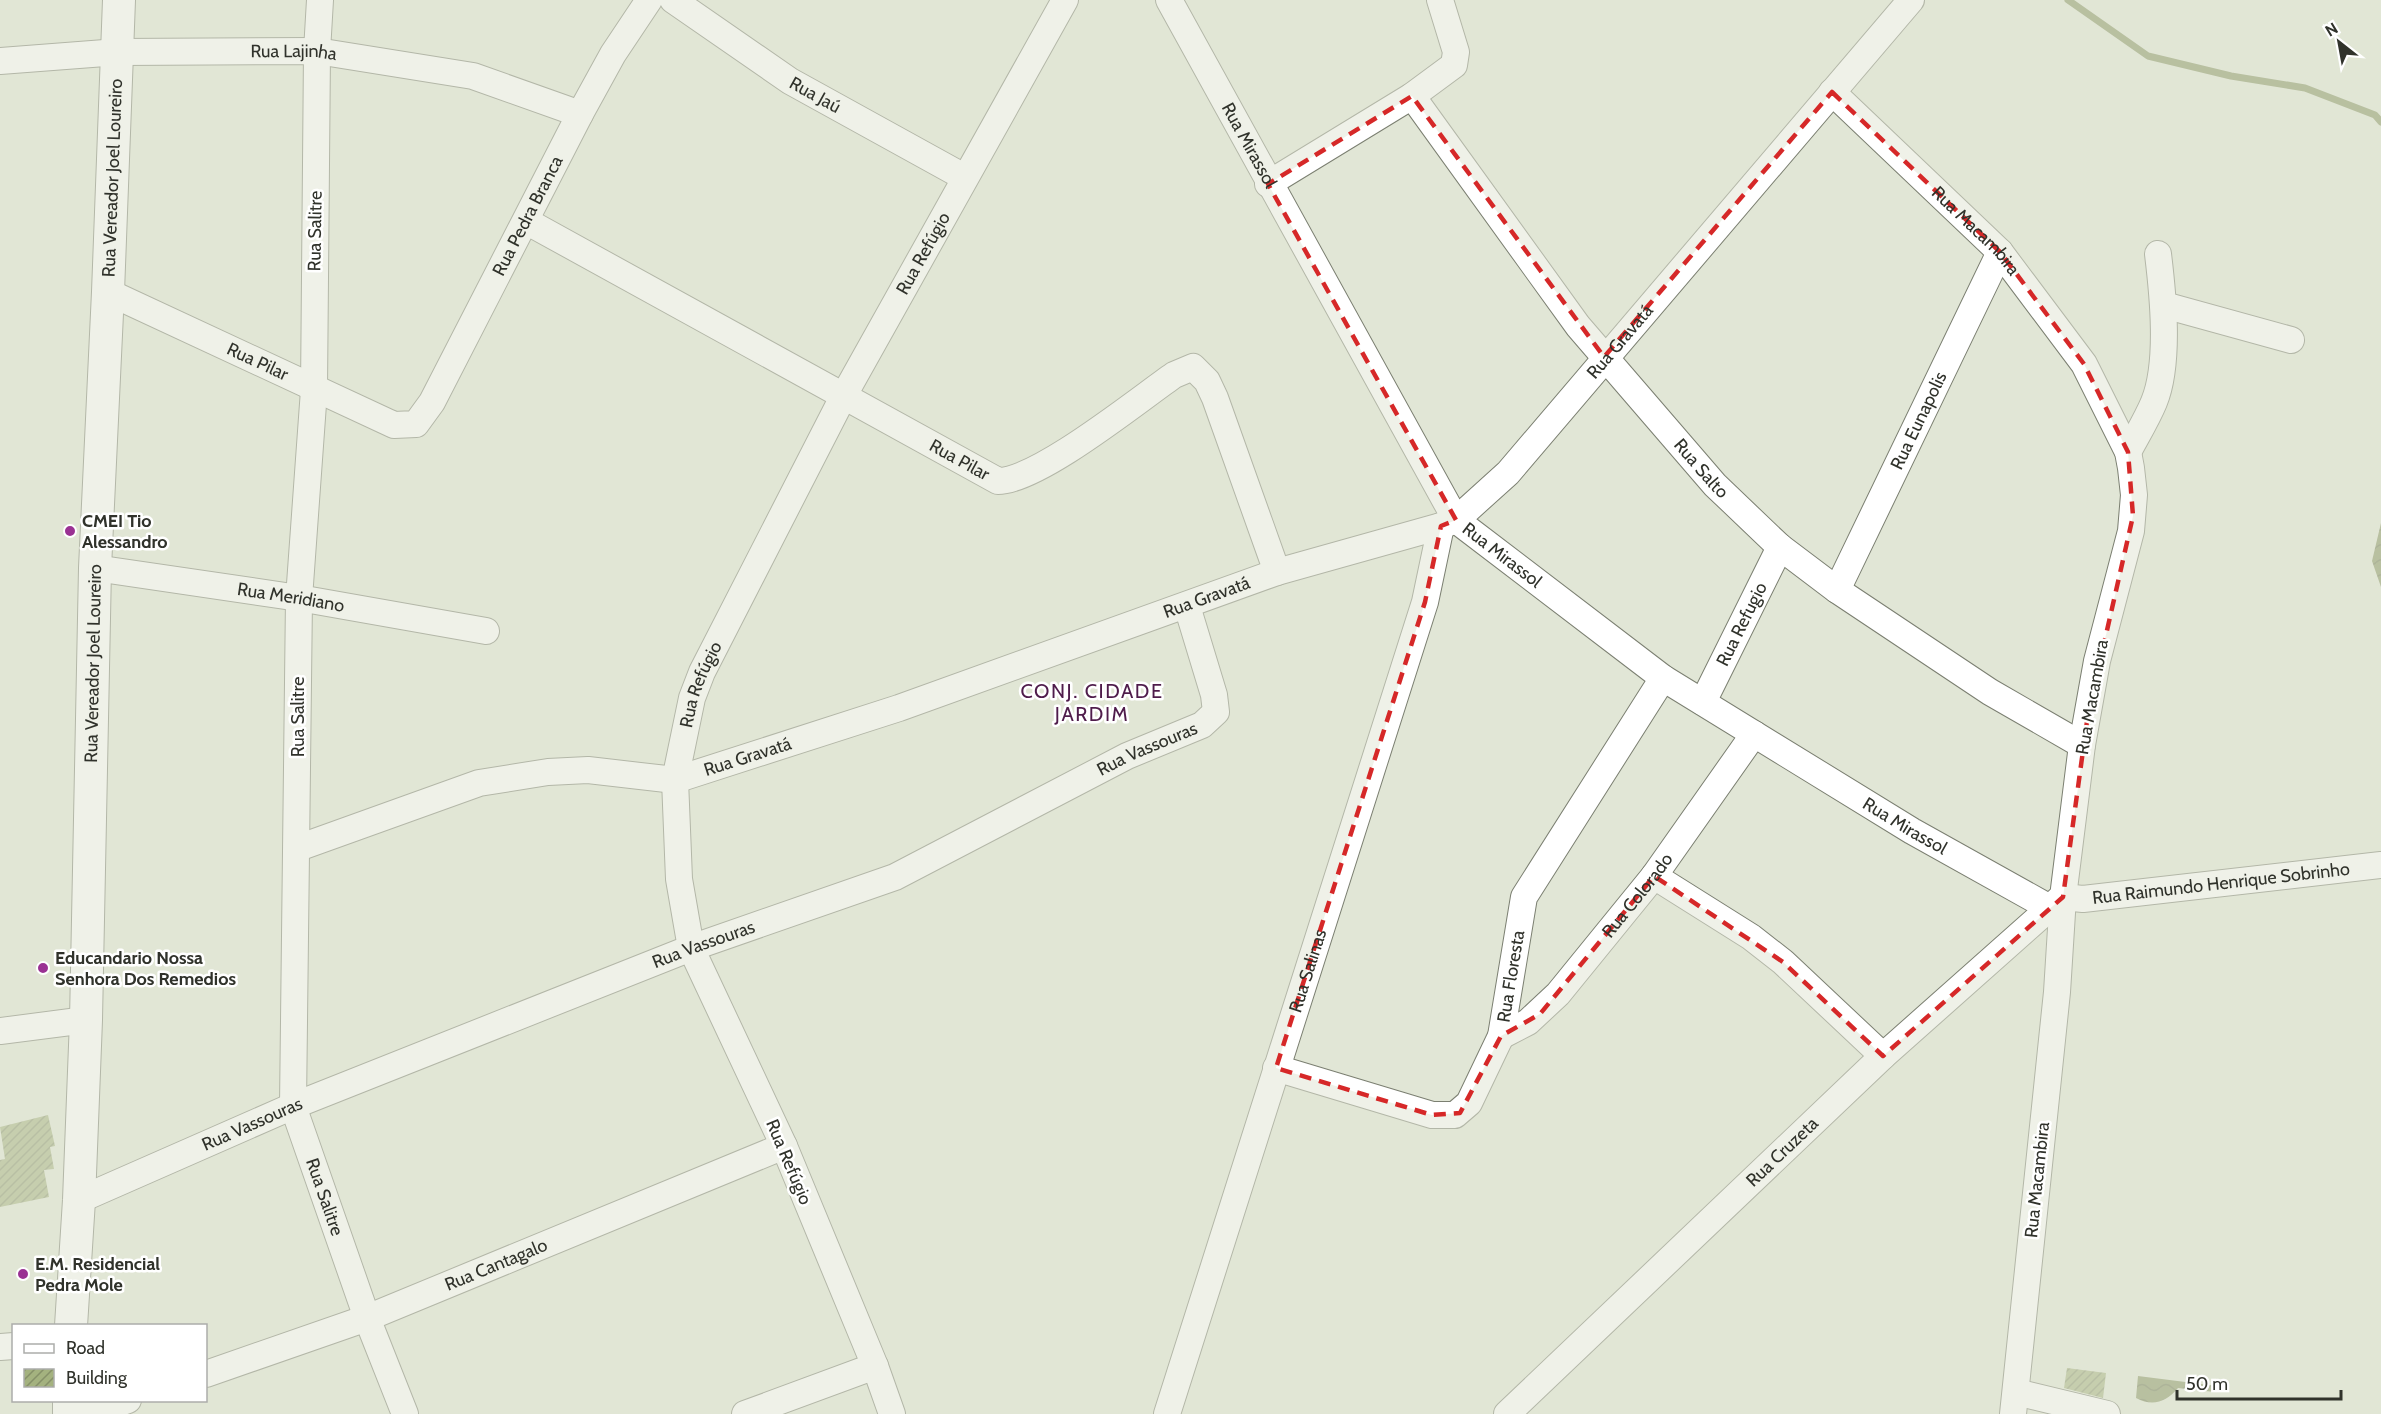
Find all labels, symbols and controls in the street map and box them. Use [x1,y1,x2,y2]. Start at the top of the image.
north arrow [2309,12,2369,72]
text: N [2322,19,2341,41]
street label: Rua Lajinha [250,40,339,65]
street label: Rua Jaú [786,72,845,118]
street label: Rua Vereador Joel Loureiro [98,78,127,278]
street label: Rua Mirassol [1217,99,1282,193]
street label: Rua Pedra Branca [488,152,568,280]
street label: Rua Macambira [1927,182,2025,280]
street label: Rua Salitre [303,190,327,272]
street label: Rua Refúgio [891,208,955,298]
street label: Rua Gravatá [1582,300,1658,383]
street label: Rua Pilar [223,338,292,385]
street label: Rua Eunapolis [1886,368,1952,473]
street label: Rua Pilar [926,434,994,485]
street label: Rua Salto [1669,434,1733,503]
place label: CMEI Tio Alessandro [82,510,167,553]
street label: Rua Mirassol [1458,518,1547,593]
marker: CMEI Tio Alessandro [63,524,77,538]
street label: Rua Vereador Joel Loureiro [80,564,106,763]
street label: Rua Gravatá [1160,572,1253,623]
street label: Rua Meridiano [236,578,346,617]
street label: Rua Refugio [1712,578,1772,670]
street label: Rua Macambira [2071,637,2113,756]
street label: Rua Refúgio [675,638,727,730]
street label: Rua Salitre [287,677,309,757]
district label: CONJ. CIDADE JARDIM [1021,679,1163,726]
street label: Rua Vassouras [1093,717,1201,781]
street label: Rua Gravatá [701,732,794,781]
street label: Rua Mirassol [1859,792,1952,860]
street label: Rua Colorado [1597,849,1678,942]
street label: Rua Raimundo Henrique Sobrinho [2091,858,2351,909]
street label: Rua Vassouras [649,916,758,973]
street label: Rua Salinas [1284,926,1331,1015]
street label: Rua Floresta [1492,928,1529,1024]
place label: Educandario Nossa Senhora Dos Remedios [55,947,236,990]
marker: Educandario Nossa Senhora Dos Remedios [36,961,50,975]
street label: Rua Vassouras [198,1092,305,1156]
street label: Rua Cruzeta [1742,1112,1823,1191]
street label: Rua Refúgio [761,1116,817,1208]
street label: Rua Macambira [2020,1121,2054,1239]
street label: Rua Salitre [301,1155,348,1239]
street label: Rua Cantagalo [441,1234,551,1296]
place label: E.M. Residencial Pedra Mole [35,1253,160,1296]
marker: E.M. Residencial Pedra Mole [16,1267,30,1281]
legend [12,1324,207,1402]
text: Road [66,1337,105,1359]
scale bar [2177,1363,2340,1401]
text: Building [66,1367,128,1389]
text: 50 m [2186,1373,2228,1395]

